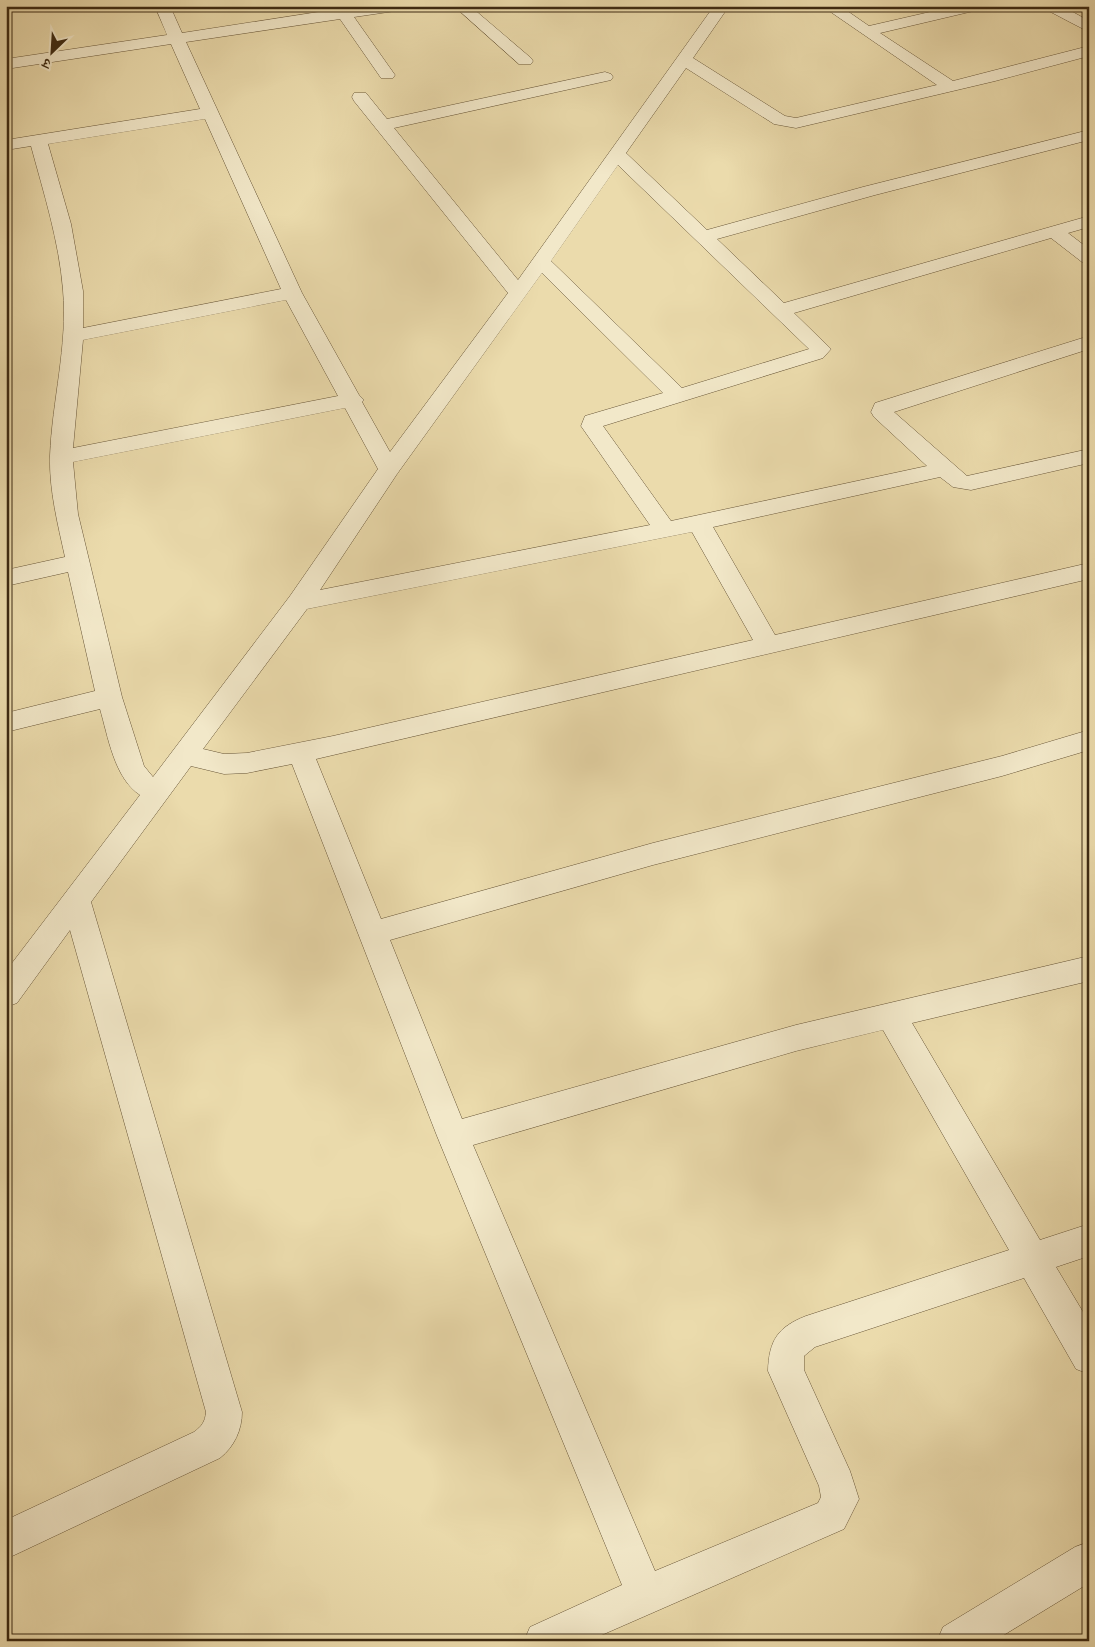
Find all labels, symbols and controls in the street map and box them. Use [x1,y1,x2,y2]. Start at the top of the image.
north arrow [28,28,78,78]
text: उ [39,54,54,74]

